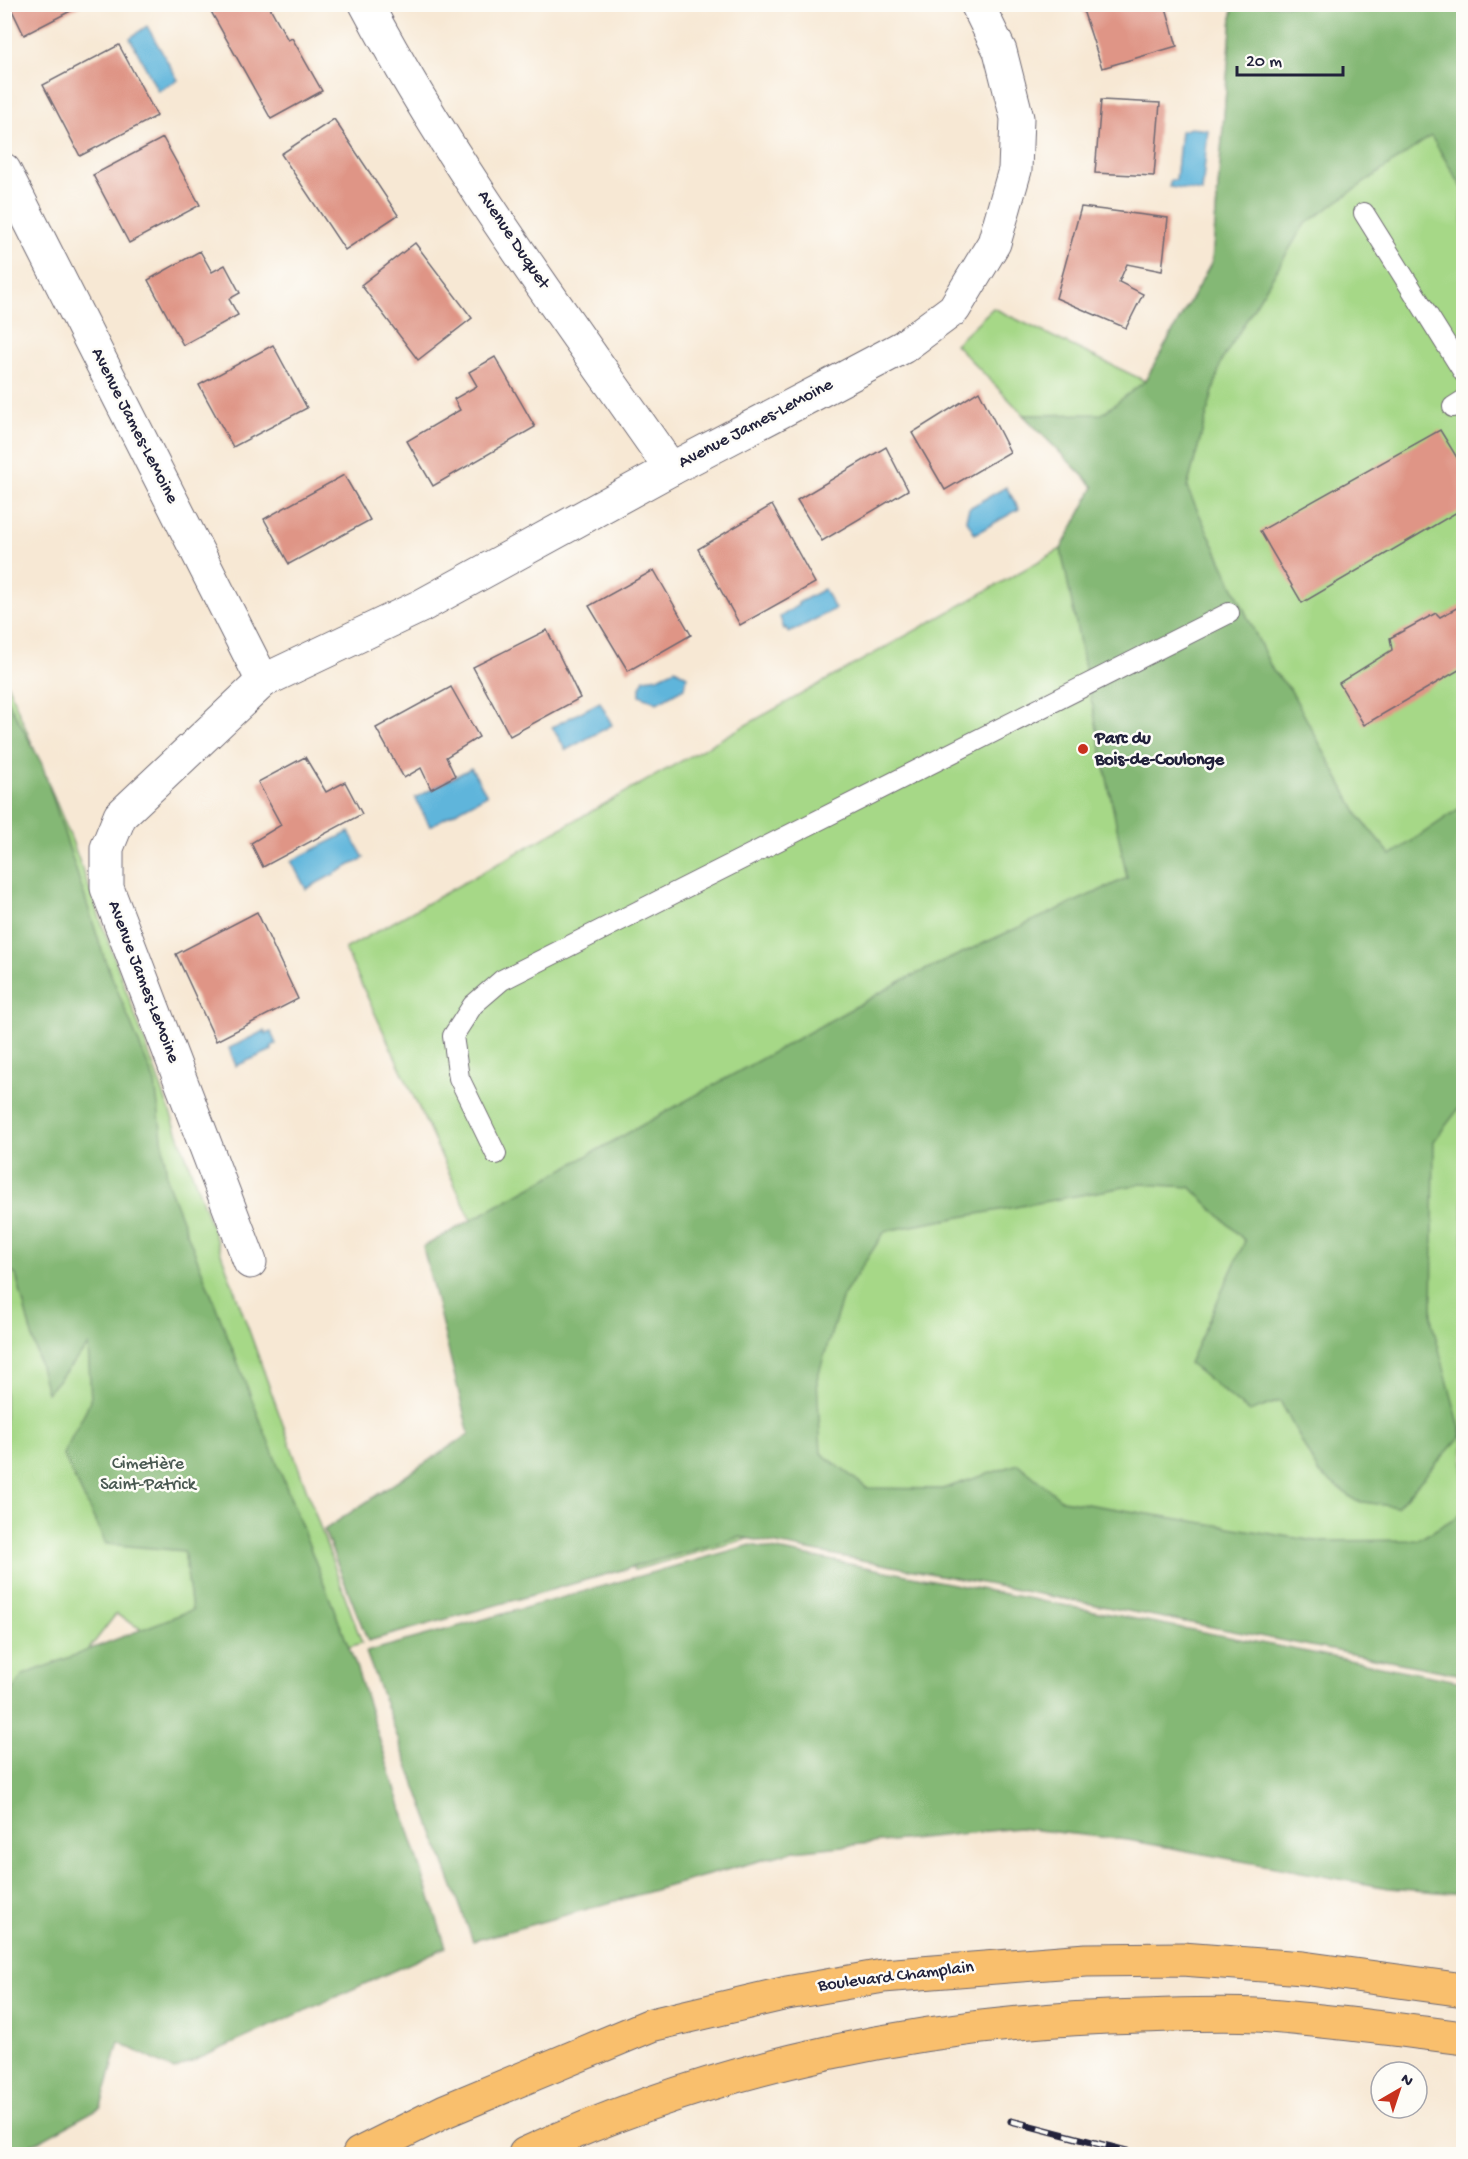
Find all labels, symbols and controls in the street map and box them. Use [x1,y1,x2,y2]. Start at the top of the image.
scale bar [1237,39,1344,77]
text: 20 m [1246,52,1282,73]
street label: Avenue Duquet [472,187,555,295]
street label: Avenue James-LeMoine [86,345,183,508]
street label: Avenue James-LeMoine [675,374,837,474]
place label: Parc du Bois-de-Coulonge [1094,729,1225,771]
marker: Parc du Bois-de-Coulonge [1076,742,1090,756]
street label: Avenue James-LeMoine [102,898,184,1067]
park label: Cimetière Saint-Patrick [100,1454,198,1496]
street label: Boulevard Champlain [816,1957,976,1997]
north arrow [1369,2060,1429,2120]
text: N [1396,2070,1417,2092]

